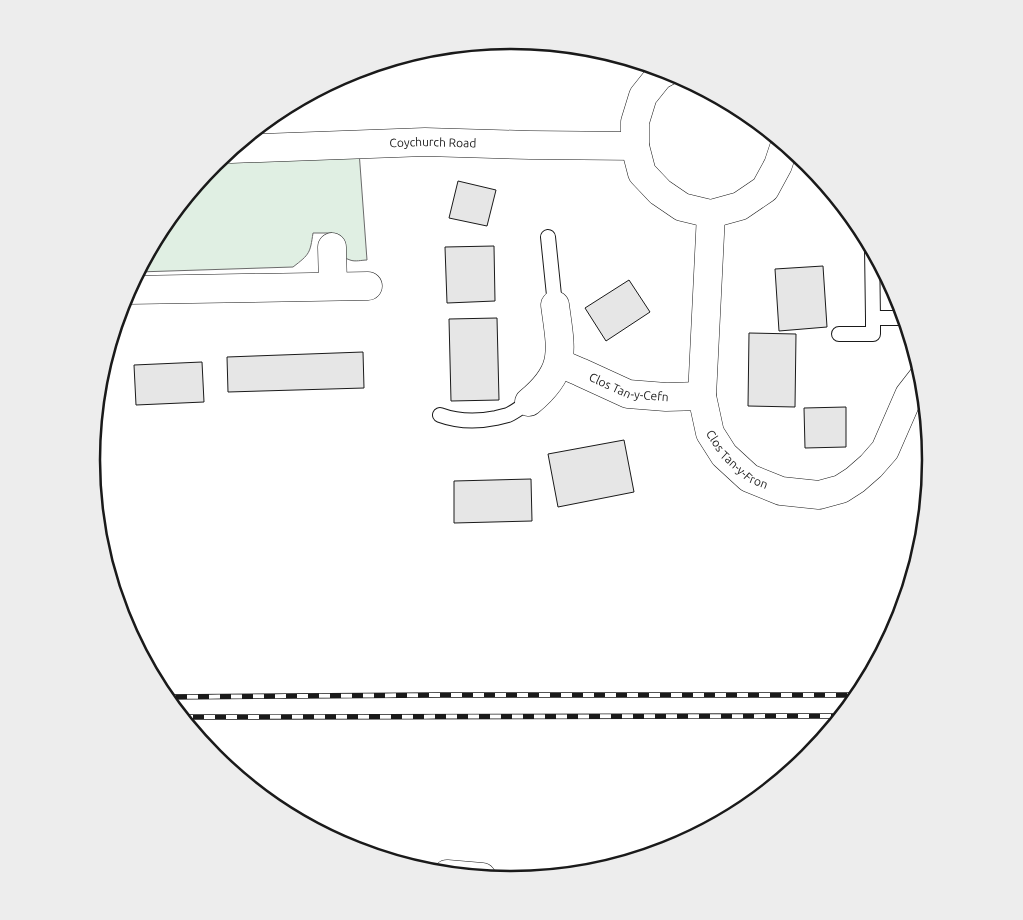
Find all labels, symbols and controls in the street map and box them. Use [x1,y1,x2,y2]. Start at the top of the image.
street label: Coychurch Road [389,135,476,149]
street label: Clos Tan-y-Cefn [587,370,669,403]
street label: Clos Tan-y-Fron [704,427,770,491]

